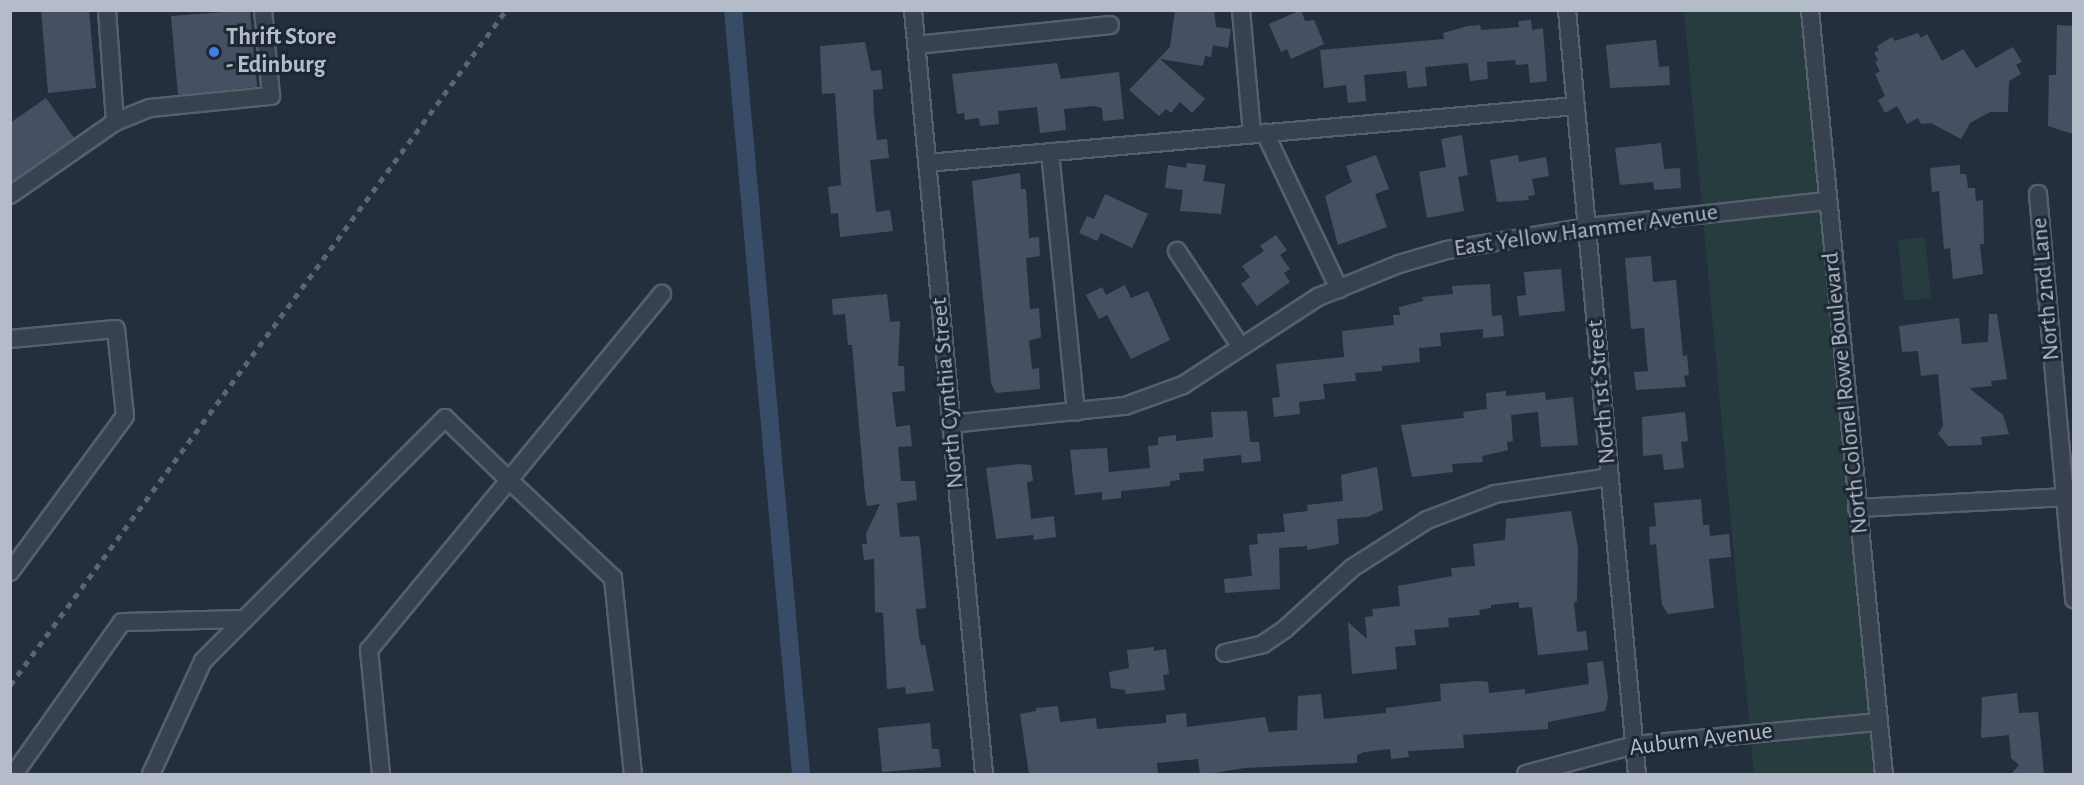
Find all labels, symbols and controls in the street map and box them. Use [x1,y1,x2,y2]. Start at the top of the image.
place label: Thrift Store - Edinburg [226,24,336,80]
marker: Thrift Store - Edinburg [207,45,221,59]
street label: East Yellow Hammer Avenue [1452,198,1720,264]
street label: North 2nd Lane [2025,216,2067,362]
street label: North Colonel Rowe Boulevard [1817,251,1875,535]
street label: North Cynthia Street [925,296,971,490]
street label: North 1st Street [1581,319,1623,465]
street label: Auburn Avenue [1628,717,1774,763]

